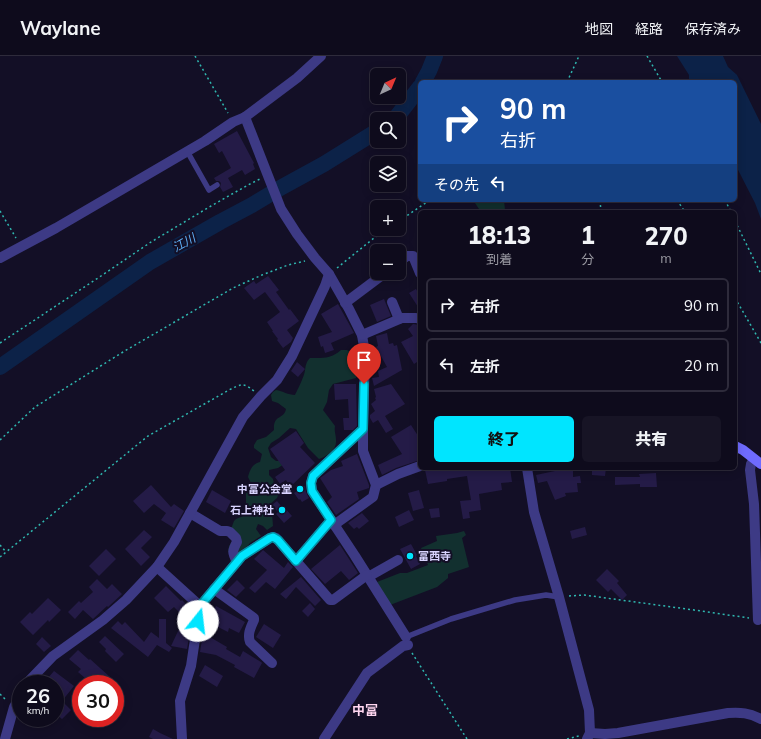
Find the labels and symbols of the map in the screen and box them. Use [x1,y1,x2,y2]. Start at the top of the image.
north arrow [370,68,406,104]
water label: 江川 [170,229,200,255]
pin [347,343,381,384]
place label: 中富公会堂 [237,482,292,496]
marker: 中富公会堂 [295,484,305,494]
place label: 石上神社 [230,503,274,517]
marker: 石上神社 [277,505,287,515]
place label: 富西寺 [418,549,451,563]
marker: 富西寺 [405,551,415,561]
position arrow [177,600,219,642]
speed limit sign: 30 [72,675,124,727]
district label: 中富 [352,702,378,718]

